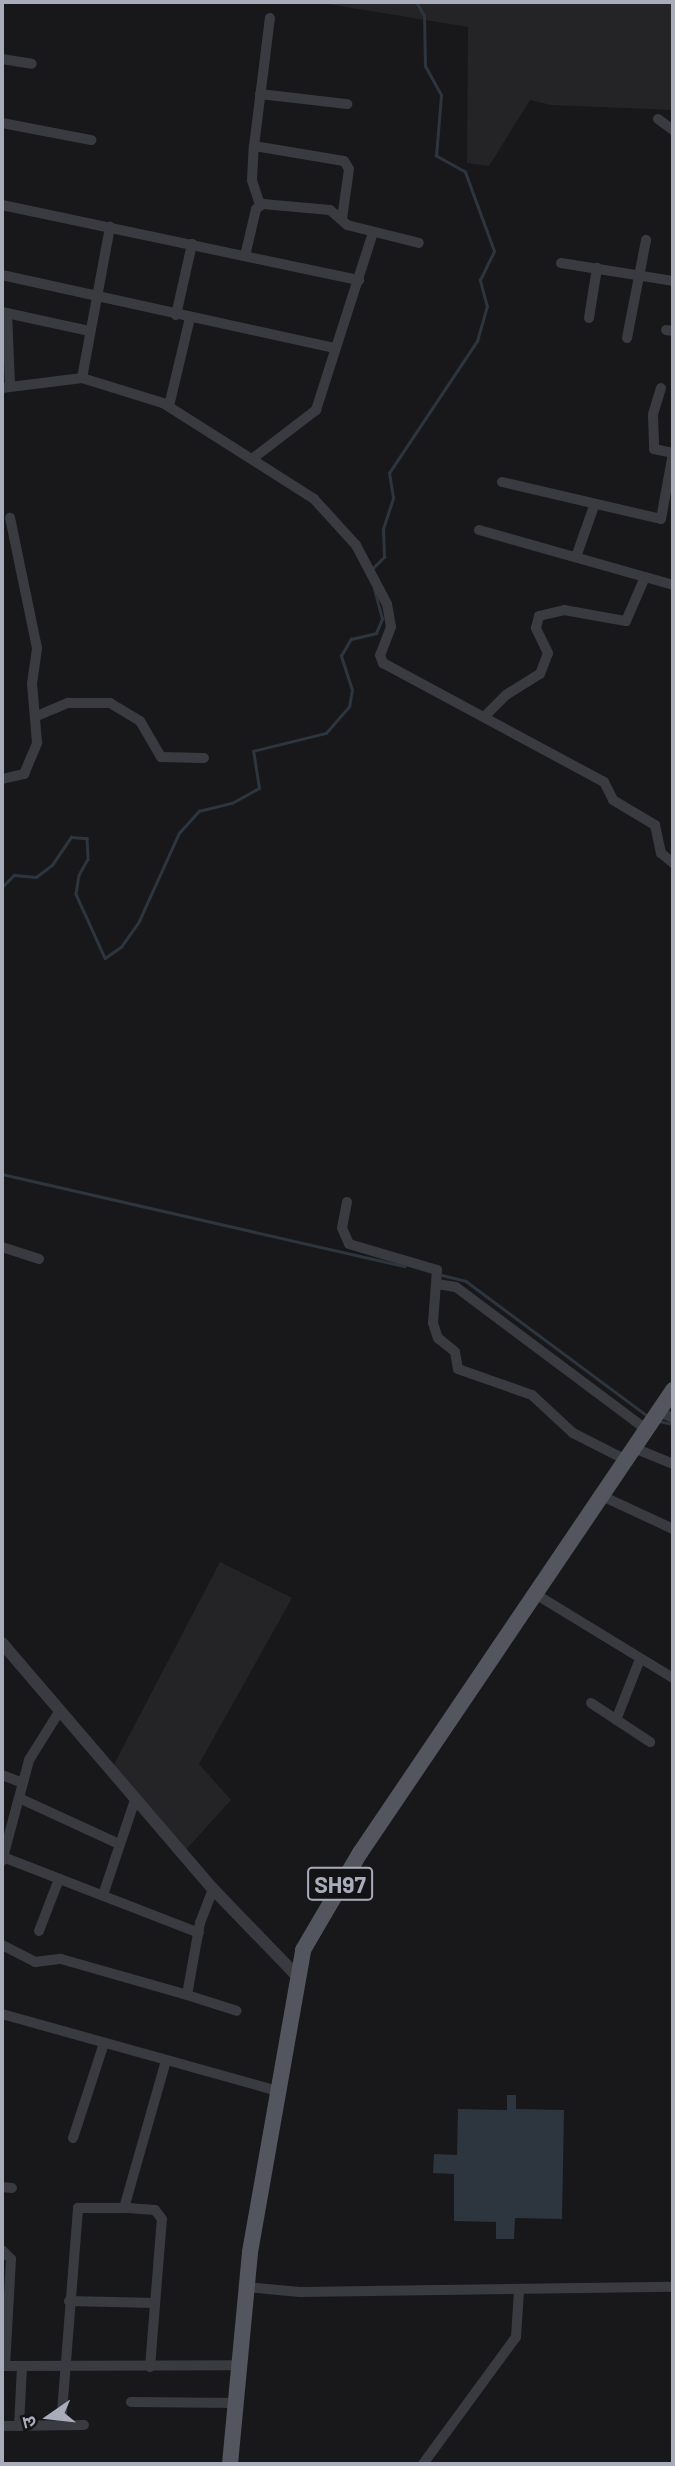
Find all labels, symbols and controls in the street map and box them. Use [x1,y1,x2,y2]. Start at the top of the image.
road number: SH97 [307,1865,373,1904]
north arrow [14,2382,84,2452]
text: उ [16,2414,41,2430]

